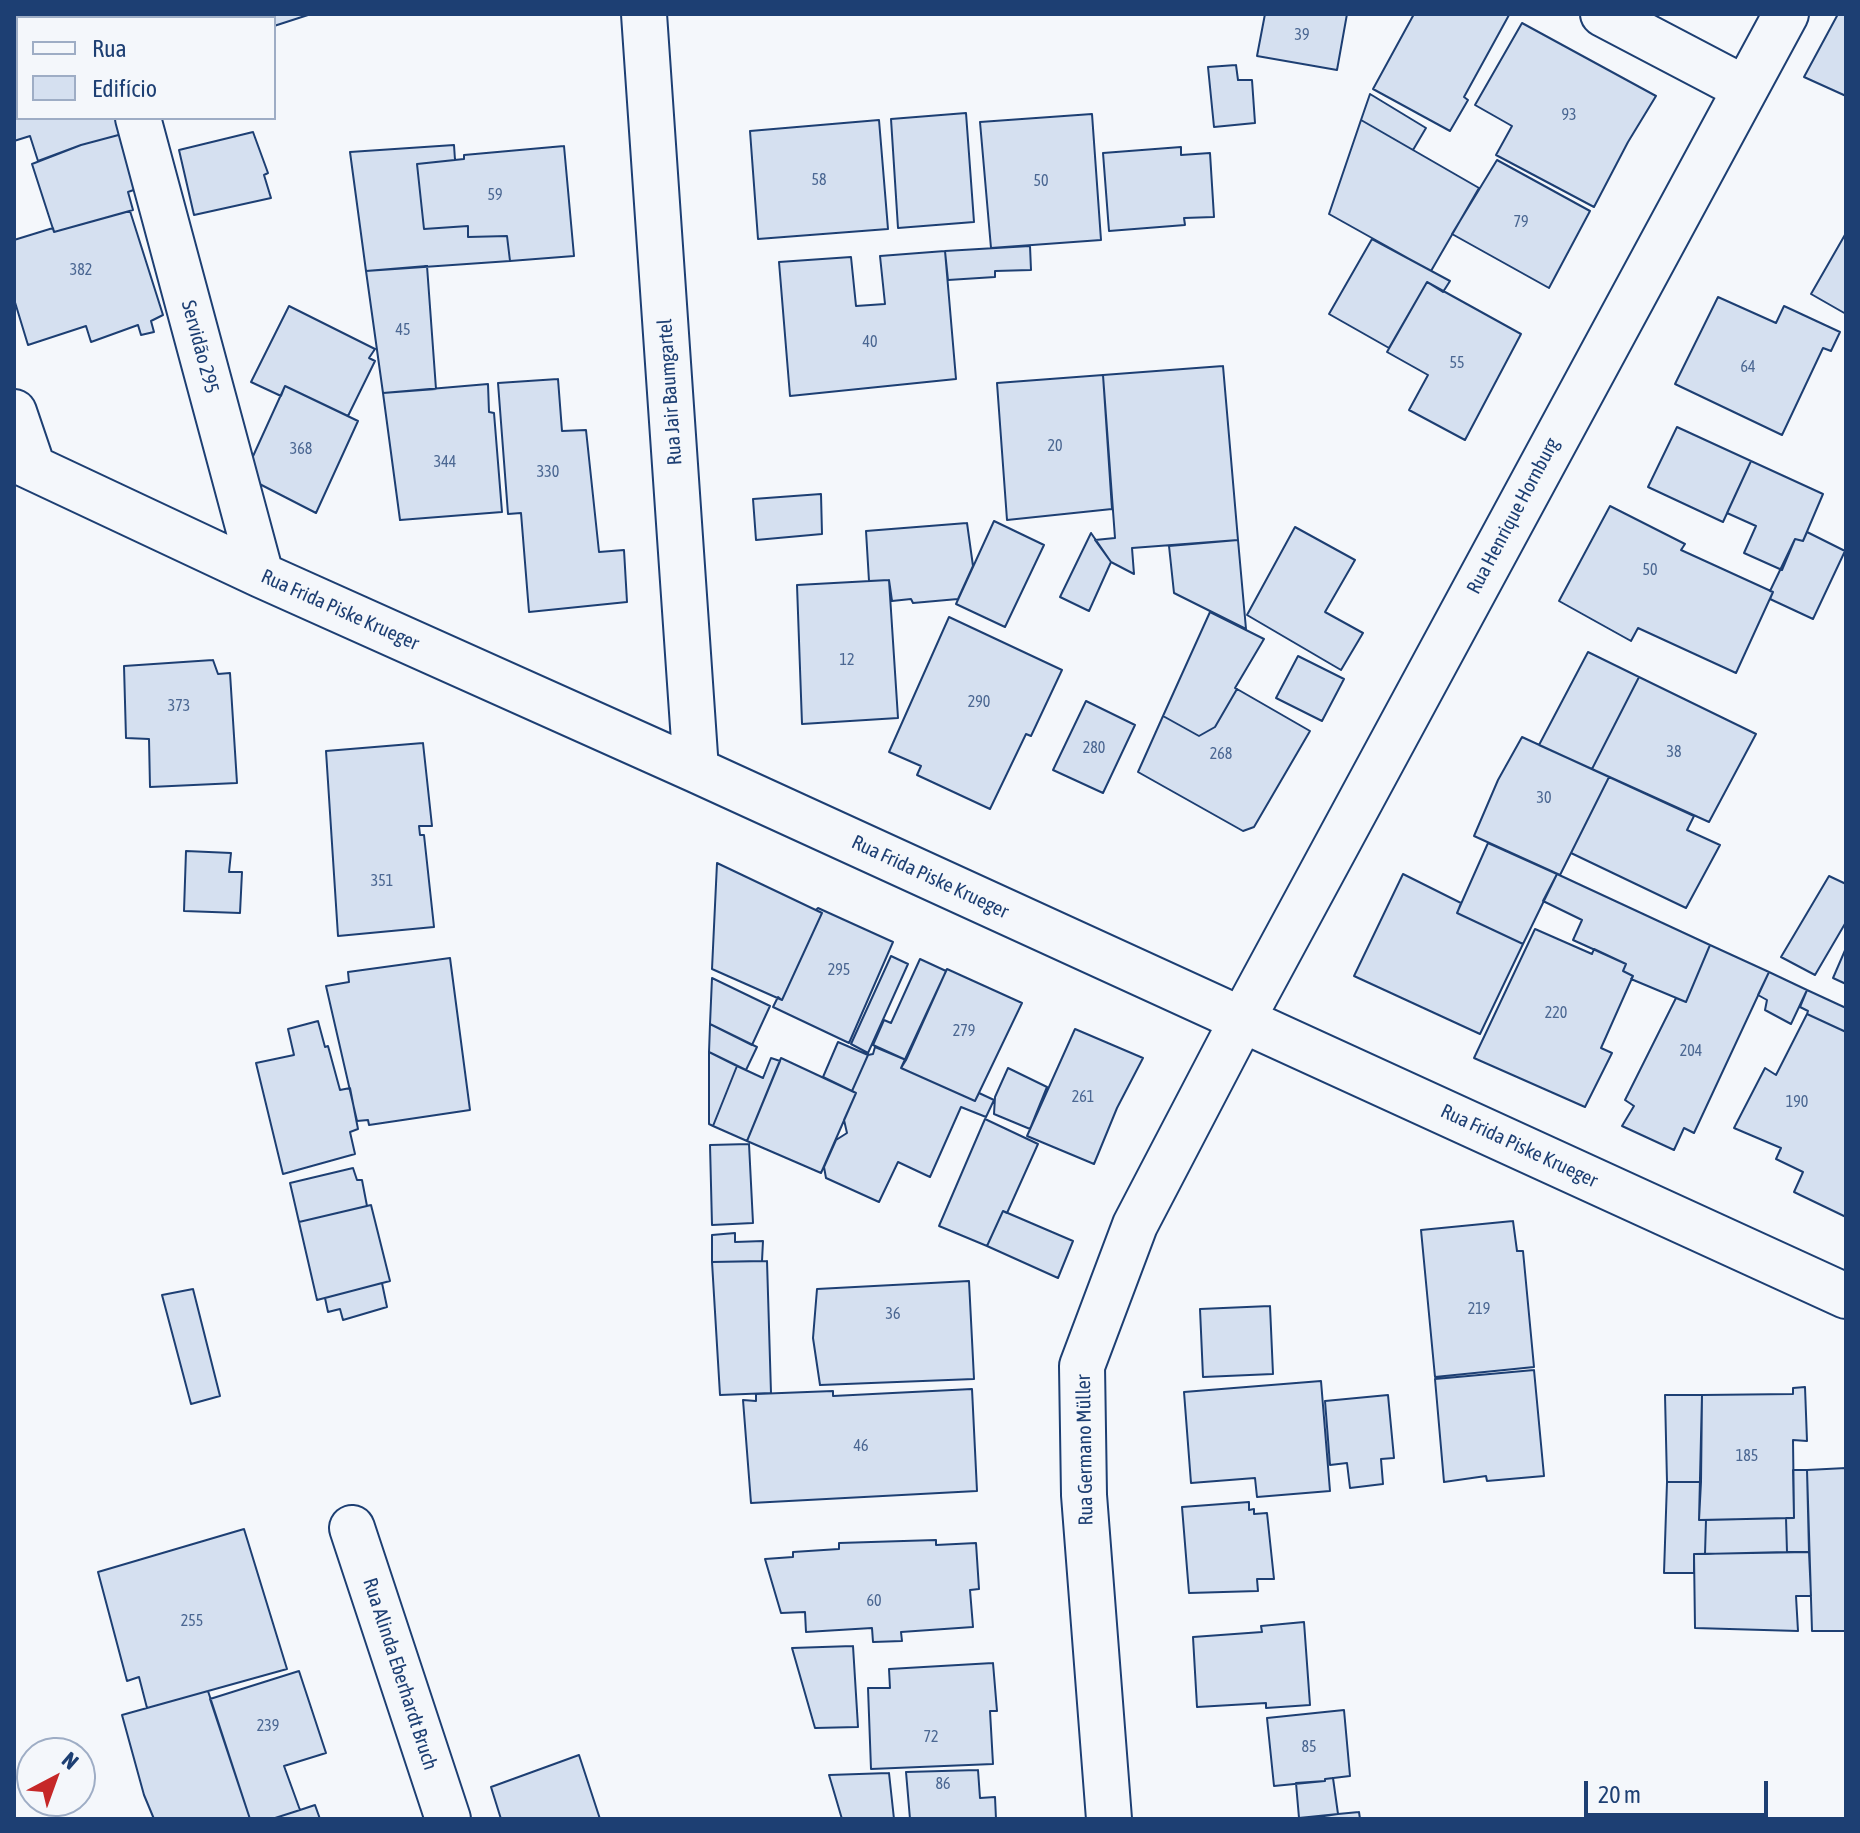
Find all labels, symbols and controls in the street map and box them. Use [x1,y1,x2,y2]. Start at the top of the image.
legend [16,16,276,120]
house number: 39 [1294,25,1310,45]
text: Rua [92,35,127,62]
text: Edifício [92,75,157,102]
house number: 93 [1561,105,1577,125]
house number: 58 [811,170,827,190]
house number: 50 [1033,171,1049,191]
house number: 59 [487,185,503,205]
house number: 79 [1513,212,1529,232]
house number: 382 [70,260,92,280]
street label: Servidão 295 [176,298,224,396]
street label: Rua Jair Baumgartel [653,318,687,466]
house number: 45 [395,320,411,340]
house number: 40 [862,332,878,352]
house number: 55 [1449,353,1465,373]
house number: 64 [1740,357,1756,377]
street label: Rua Henrique Hornburg [1462,434,1564,598]
house number: 20 [1047,436,1063,456]
house number: 368 [290,439,312,459]
house number: 344 [434,452,456,472]
house number: 330 [537,462,559,482]
house number: 50 [1642,560,1658,580]
street label: Rua Frida Piske Krueger [257,564,423,656]
house number: 12 [839,650,855,670]
house number: 290 [968,692,990,712]
house number: 373 [168,696,190,716]
house number: 280 [1083,738,1105,758]
house number: 38 [1666,742,1682,762]
house number: 268 [1210,744,1232,764]
house number: 30 [1536,788,1552,808]
street label: Rua Frida Piske Krueger [848,830,1012,924]
house number: 351 [371,871,393,891]
house number: 295 [828,960,850,980]
house number: 220 [1545,1003,1567,1023]
house number: 279 [953,1021,975,1041]
house number: 204 [1680,1041,1702,1061]
house number: 261 [1072,1087,1094,1107]
house number: 190 [1786,1092,1808,1112]
street label: Rua Frida Piske Krueger [1437,1099,1601,1193]
house number: 219 [1468,1299,1490,1319]
house number: 36 [885,1304,901,1324]
street label: Rua Germano Müller [1072,1374,1098,1526]
house number: 46 [853,1436,869,1456]
house number: 185 [1736,1446,1758,1466]
street label: Rua Alinda Eberhardt Bruch [358,1575,442,1773]
house number: 60 [866,1591,882,1611]
house number: 255 [181,1611,203,1631]
house number: 239 [257,1716,279,1736]
house number: 72 [923,1727,939,1747]
north arrow [16,1737,96,1817]
house number: 85 [1301,1737,1317,1757]
text: N [57,1746,84,1774]
scale bar [1588,1765,1772,1815]
house number: 86 [935,1774,951,1794]
text: 20 m [1598,1781,1641,1808]

